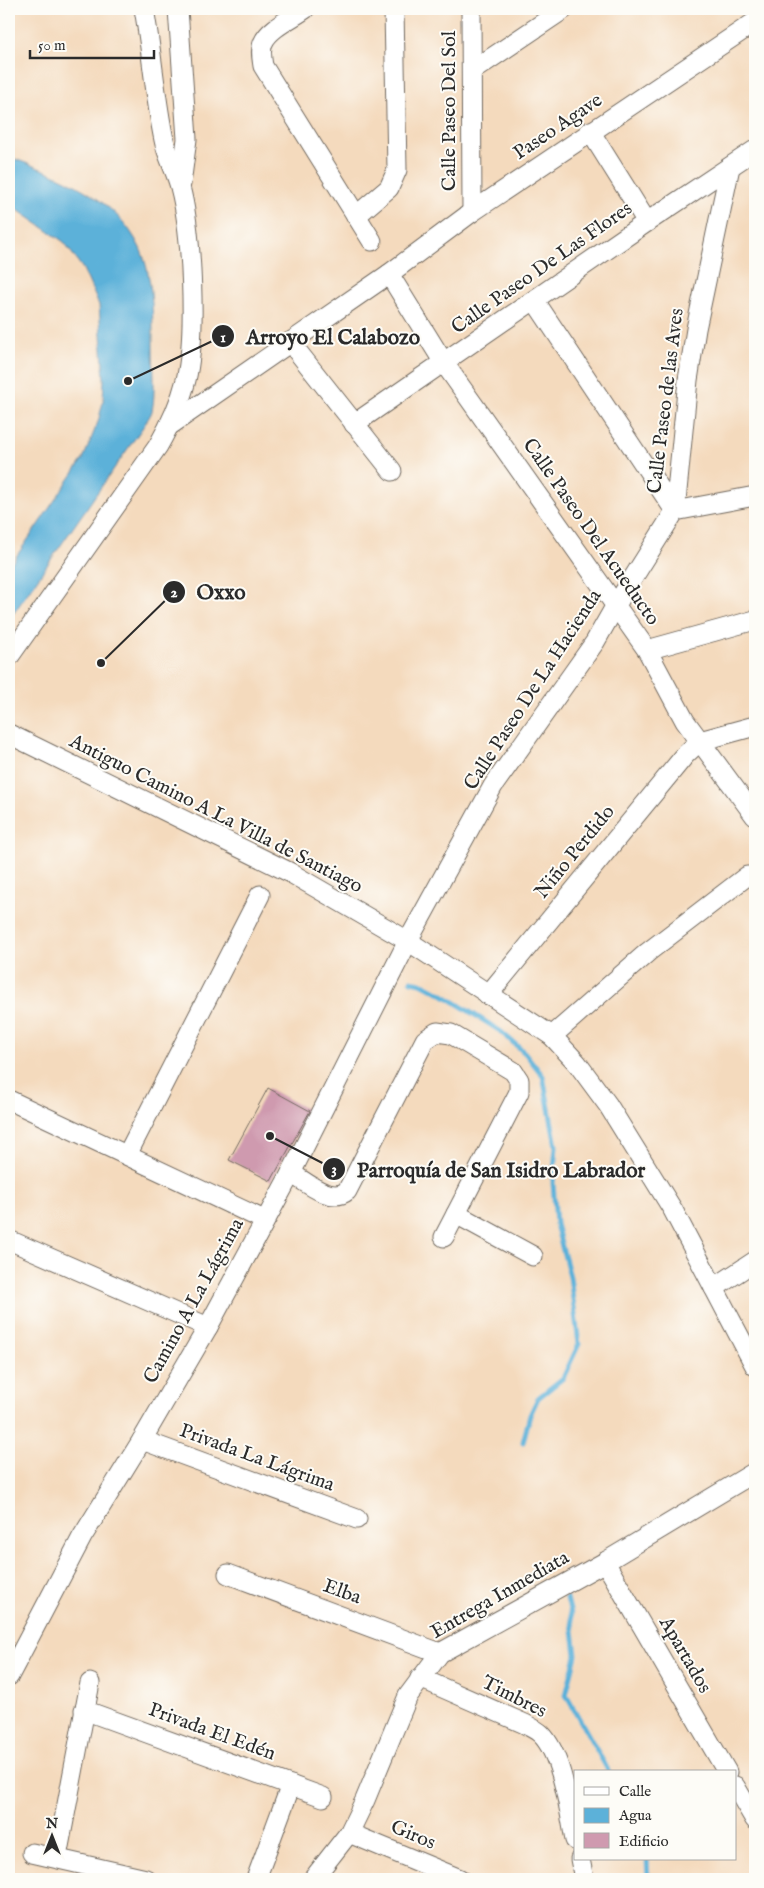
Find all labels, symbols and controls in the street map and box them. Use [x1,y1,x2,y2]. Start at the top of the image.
scale bar [30,28,154,60]
street label: Calle Paseo Del Sol [437,30,462,191]
text: 50 m [38,36,66,55]
street label: Paseo Agave [509,88,607,166]
street label: Calle Paseo De Las Flores [447,196,637,340]
street label: Calle Paseo de las Aves [642,307,690,495]
callout: Arroyo El Calabozo [211,318,430,354]
text: Arroyo El Calabozo [245,325,421,352]
text: 1 [220,328,226,347]
street label: Calle Paseo Del Acueducto [517,434,665,631]
callout: Oxxo [161,574,255,610]
text: Oxxo [197,580,246,607]
text: 2 [170,583,178,602]
street label: Calle Paseo De La Hacienda [459,585,608,795]
street label: Antiguo Camino A La Villa de Santiago [64,728,367,899]
street label: Niño Perdido [530,800,621,904]
callout: Parroquía de San Isidro Labrador [322,1151,655,1187]
text: Parroquía de San Isidro Labrador [357,1158,645,1185]
text: 3 [331,1160,337,1179]
street label: Camino A La Lágrima [138,1214,250,1388]
street label: Privada La Lágrima [176,1418,338,1498]
street label: Entrega Inmediata [426,1545,574,1645]
street label: Elba [320,1574,365,1610]
street label: Apartados [653,1611,717,1698]
street label: Timbres [477,1670,551,1724]
street label: Privada El Edén [145,1697,279,1767]
legend [574,1770,736,1860]
text: Calle [619,1782,651,1801]
text: Agua [618,1806,652,1825]
north arrow [28,1810,78,1860]
street label: Giros [387,1814,439,1856]
text: N [45,1815,58,1833]
text: Edificio [619,1832,669,1851]

